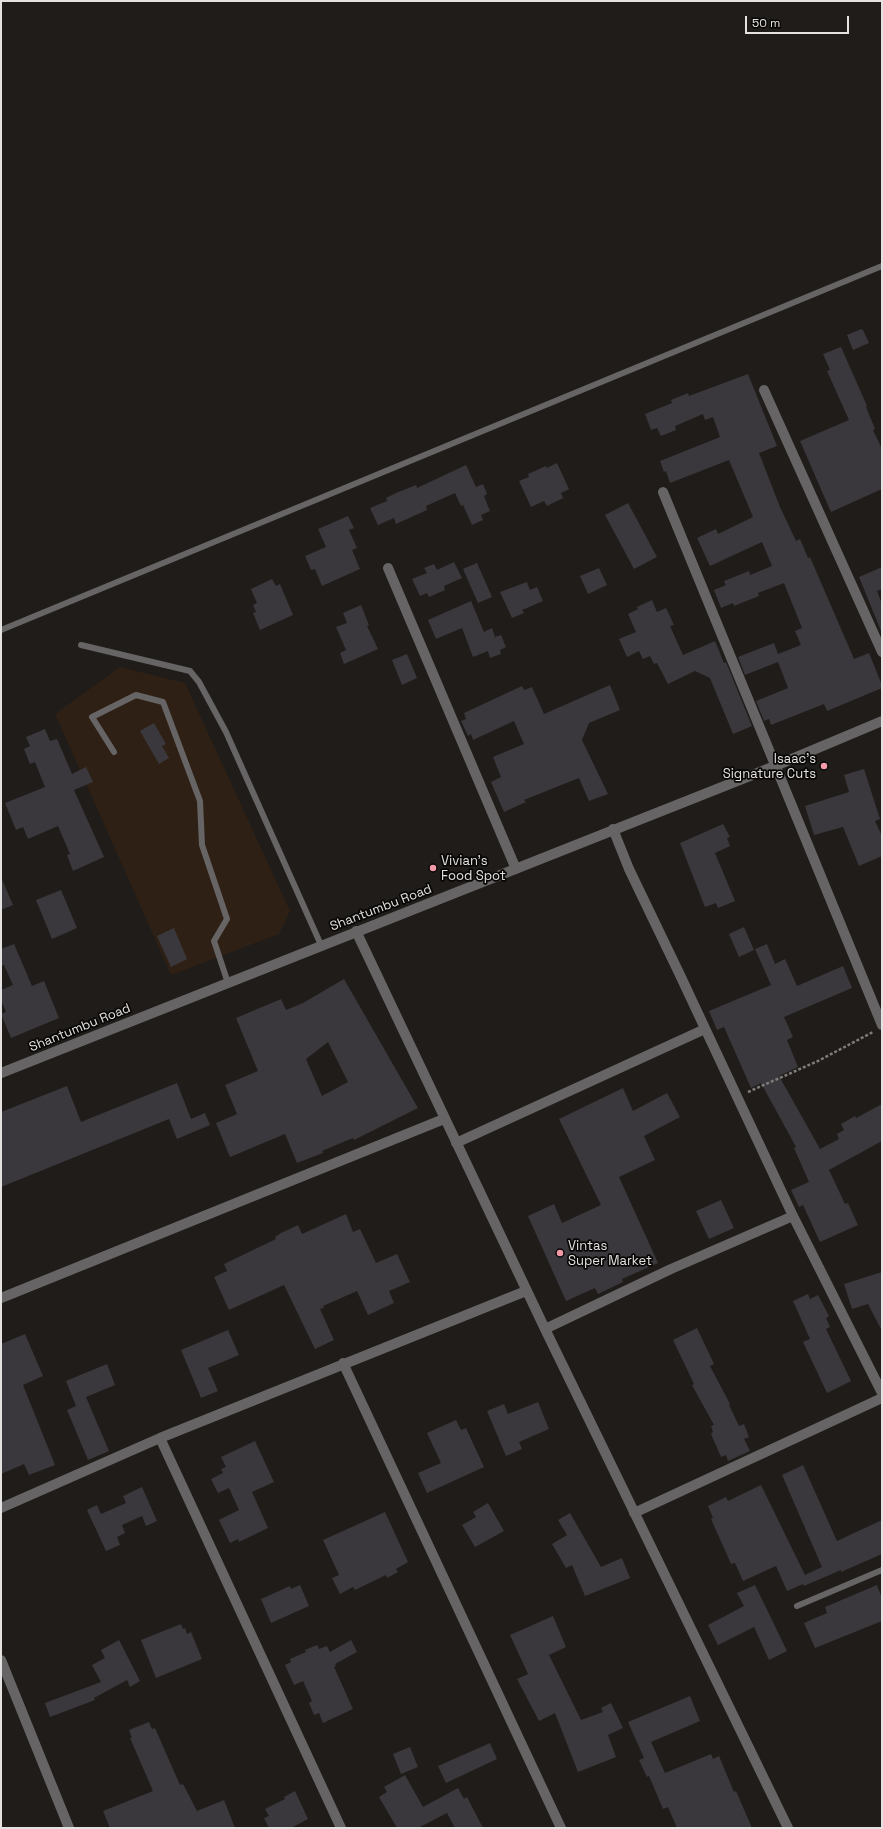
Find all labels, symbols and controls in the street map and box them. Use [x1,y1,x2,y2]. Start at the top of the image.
scale bar [747,8,851,34]
text: 50 m [752,15,780,31]
place label: Isaac's Signature Cuts [723,751,816,782]
marker: Isaac's Signature Cuts [819,761,829,771]
place label: Vivian’s Food Spot [441,853,506,884]
marker: Vivian’s Food Spot [428,863,438,873]
street label: Shantumbu Road [328,881,434,935]
street label: Shantumbu Road [27,1001,133,1055]
place label: Vintas Super Market [568,1238,652,1269]
marker: Vintas Super Market [555,1248,565,1258]

